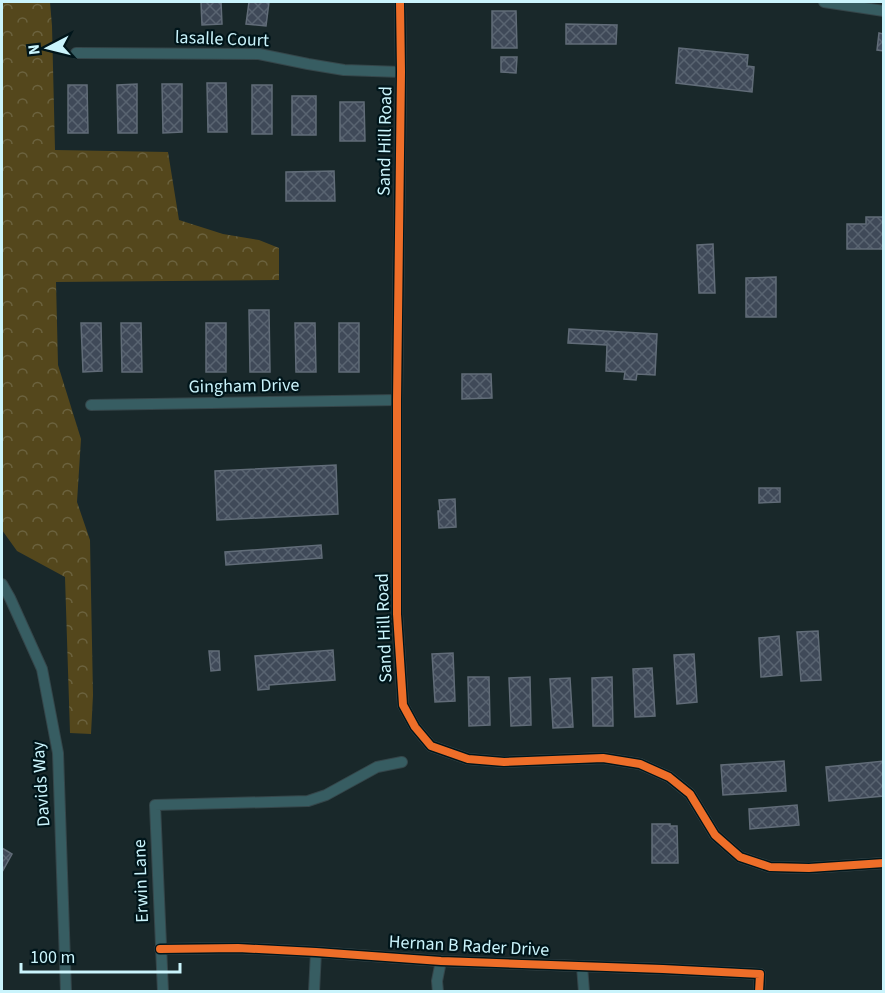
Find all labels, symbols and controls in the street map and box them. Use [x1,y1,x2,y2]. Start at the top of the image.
north arrow [18,18,78,78]
street label: lasalle Court [175,25,269,53]
text: N [23,43,46,56]
street label: Sand Hill Road [372,86,398,196]
street label: Gingham Drive [188,373,300,399]
street label: Sand Hill Road [370,573,398,683]
street label: Davids Way [26,740,56,827]
street label: Erwin Lane [127,839,155,923]
street label: Hernan B Rader Drive [388,929,550,963]
scale bar [21,936,180,974]
text: 100 m [30,945,75,970]

